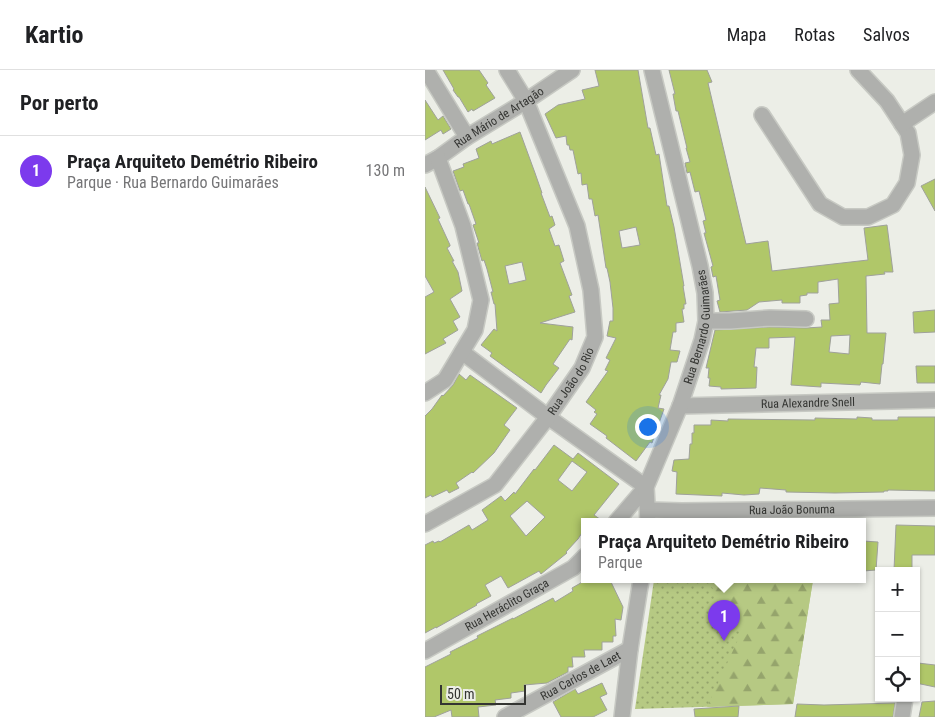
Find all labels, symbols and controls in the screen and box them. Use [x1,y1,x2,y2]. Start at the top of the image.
text: Kartio [25,21,83,49]
text: Mapa [727,24,766,45]
text: Rotas [794,24,835,45]
text: Salvos [863,24,910,45]
street label: Rua Mário de Artagão [452,84,546,151]
text: Por perto [20,91,99,115]
text: Praça Arquiteto Demétrio Ribeiro [67,150,318,173]
text: 1 [32,161,40,180]
text: 130 m [366,161,405,180]
text: Parque · Rua Bernardo Guimarães [67,173,279,192]
street label: Rua Bernardo Guimarães [681,268,713,386]
street label: Rua João do Rio [545,345,597,418]
street label: Rua Alexandre Snell [761,395,855,411]
your location [635,414,661,440]
street label: Rua João Bonuma [749,502,835,517]
popup [581,518,866,583]
text: Praça Arquiteto Demétrio Ribeiro [598,530,849,553]
text: Parque [598,553,642,572]
map controls [875,567,920,702]
button: + [875,567,920,612]
street label: Rua Heráclito Graça [463,576,552,634]
pin: 1 [708,600,740,641]
button: − [875,612,920,657]
street label: Rua Carlos de Laet [538,648,623,703]
button: locate [875,657,920,702]
scale bar [440,682,526,705]
text: 50 m [447,686,475,702]

